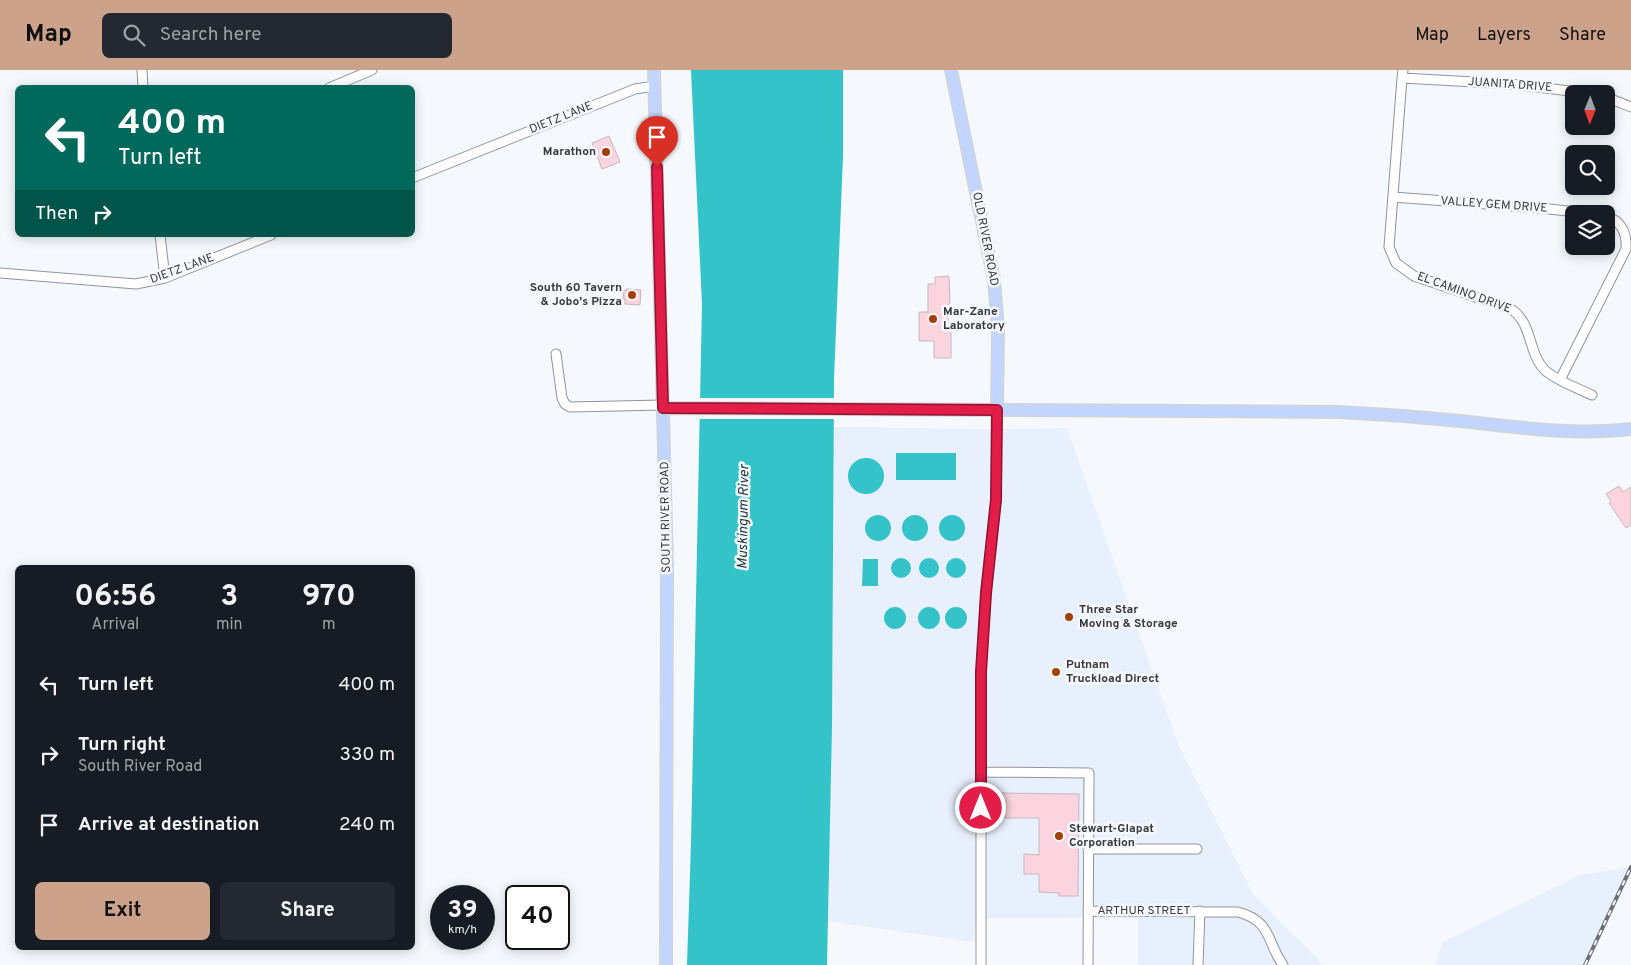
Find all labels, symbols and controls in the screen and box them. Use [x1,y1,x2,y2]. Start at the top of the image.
search box [102,13,452,58]
text: Map [25,20,72,50]
icon: search [120,21,148,49]
text: Search here [160,23,261,47]
text: Map [1415,24,1449,47]
text: Layers [1477,24,1531,47]
text: Share [1559,24,1606,47]
street label: JUANITA DRIVE [1467,74,1553,96]
north arrow [1565,85,1615,135]
map controls [1565,85,1615,255]
street label: DIETZ LANE [527,98,595,138]
text: 400 m [118,102,226,146]
icon: left [35,105,100,170]
pin [636,116,678,167]
icon: arrive [643,123,671,151]
place label: Marathon [543,144,596,160]
text: Turn left [118,145,201,172]
button: search [1565,145,1615,195]
marker: Marathon [600,146,612,158]
street label: OLD RIVER ROAD [968,191,1002,287]
street label: VALLEY GEM DRIVE [1440,193,1548,217]
icon: right [88,200,116,228]
text: Then [35,202,78,226]
button: layers [1565,205,1615,255]
street label: DIETZ LANE [148,250,216,288]
street label: EL CAMINO DRIVE [1415,269,1513,317]
place label: South 60 Tavern & Jobo's Pizza [530,280,622,310]
marker: South 60 Tavern & Jobo's Pizza [626,289,638,301]
place label: Mar-Zane Laboratory [943,304,1005,334]
marker: Mar-Zane Laboratory [927,313,939,325]
street label: SOUTH RIVER ROAD [657,461,675,573]
water label: Muskingum River [735,463,753,569]
text: 06:56 [74,579,157,616]
text: 3 [220,579,238,616]
text: 970 [302,579,356,616]
place label: Three Star Moving & Storage [1079,602,1178,632]
marker: Three Star Moving & Storage [1063,611,1075,623]
text: Arrival [92,615,139,635]
text: min [216,615,243,635]
text: m [322,615,336,635]
place label: Putnam Truckload Direct [1066,657,1160,687]
marker: Putnam Truckload Direct [1050,666,1062,678]
icon: left [35,671,63,699]
text: Turn left [78,673,154,697]
text: 400 m [338,673,395,697]
text: Turn right [78,733,166,757]
icon: right [35,741,63,769]
text: 330 m [340,743,395,767]
text: South River Road [78,757,202,777]
position arrow [954,781,1006,833]
icon: arrive [35,811,63,839]
text: Arrive at destination [78,813,259,837]
text: 240 m [339,813,395,837]
place label: Stewart-Glapat Corporation [1069,821,1154,851]
marker: Stewart-Glapat Corporation [1053,830,1065,842]
button: Exit [35,882,210,940]
button: Share [220,882,395,940]
speed limit sign: 40 [505,885,570,950]
text: 39 [447,895,478,927]
street label: ARTHUR STREET [1097,903,1191,919]
text: km/h [448,922,477,938]

